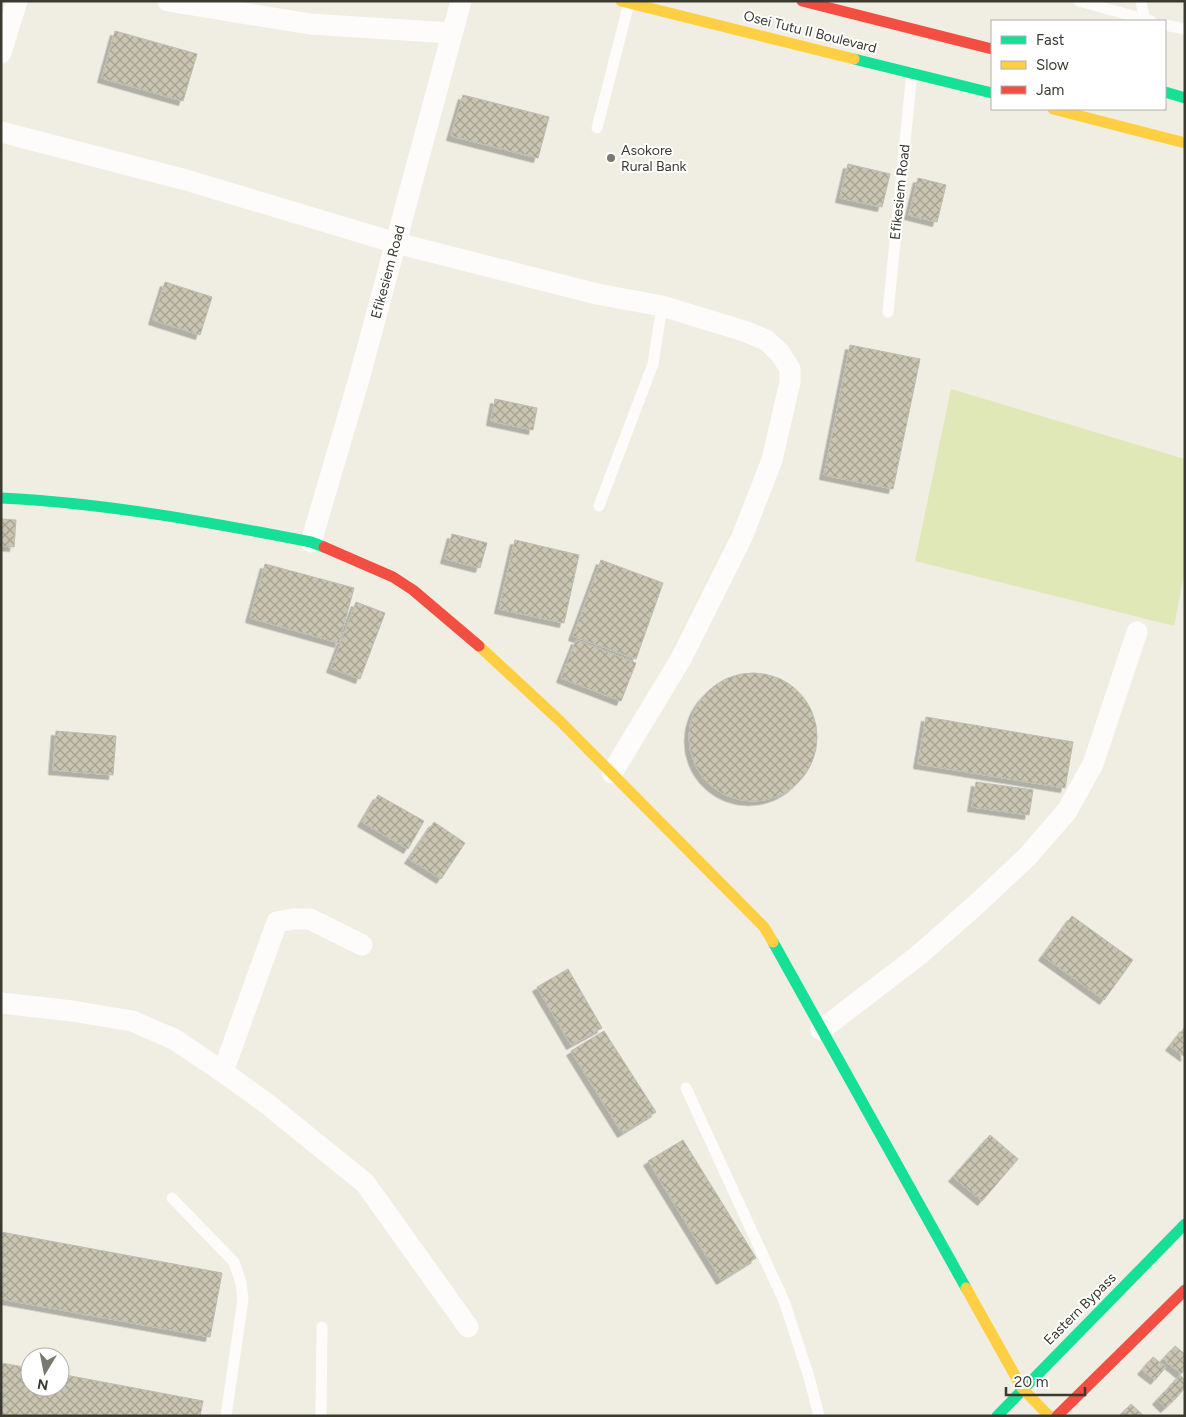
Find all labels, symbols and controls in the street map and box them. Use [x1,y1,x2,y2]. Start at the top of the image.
street label: Osei Tutu II Boulevard [742,7,878,57]
legend [991,20,1166,110]
text: Fast [1036,31,1065,49]
text: Slow [1036,56,1069,74]
text: Jam [1036,81,1064,99]
place label: Asokore Rural Bank [621,142,686,175]
street label: Efikesiem Road [887,143,913,241]
marker: Asokore Rural Bank [605,152,617,164]
street label: Efikesiem Road [367,223,409,321]
street label: Eastern Bypass [1040,1269,1120,1349]
north arrow [20,1347,70,1397]
scale bar [1006,1364,1085,1396]
text: 20 m [1014,1373,1048,1391]
text: N [36,1375,50,1394]

